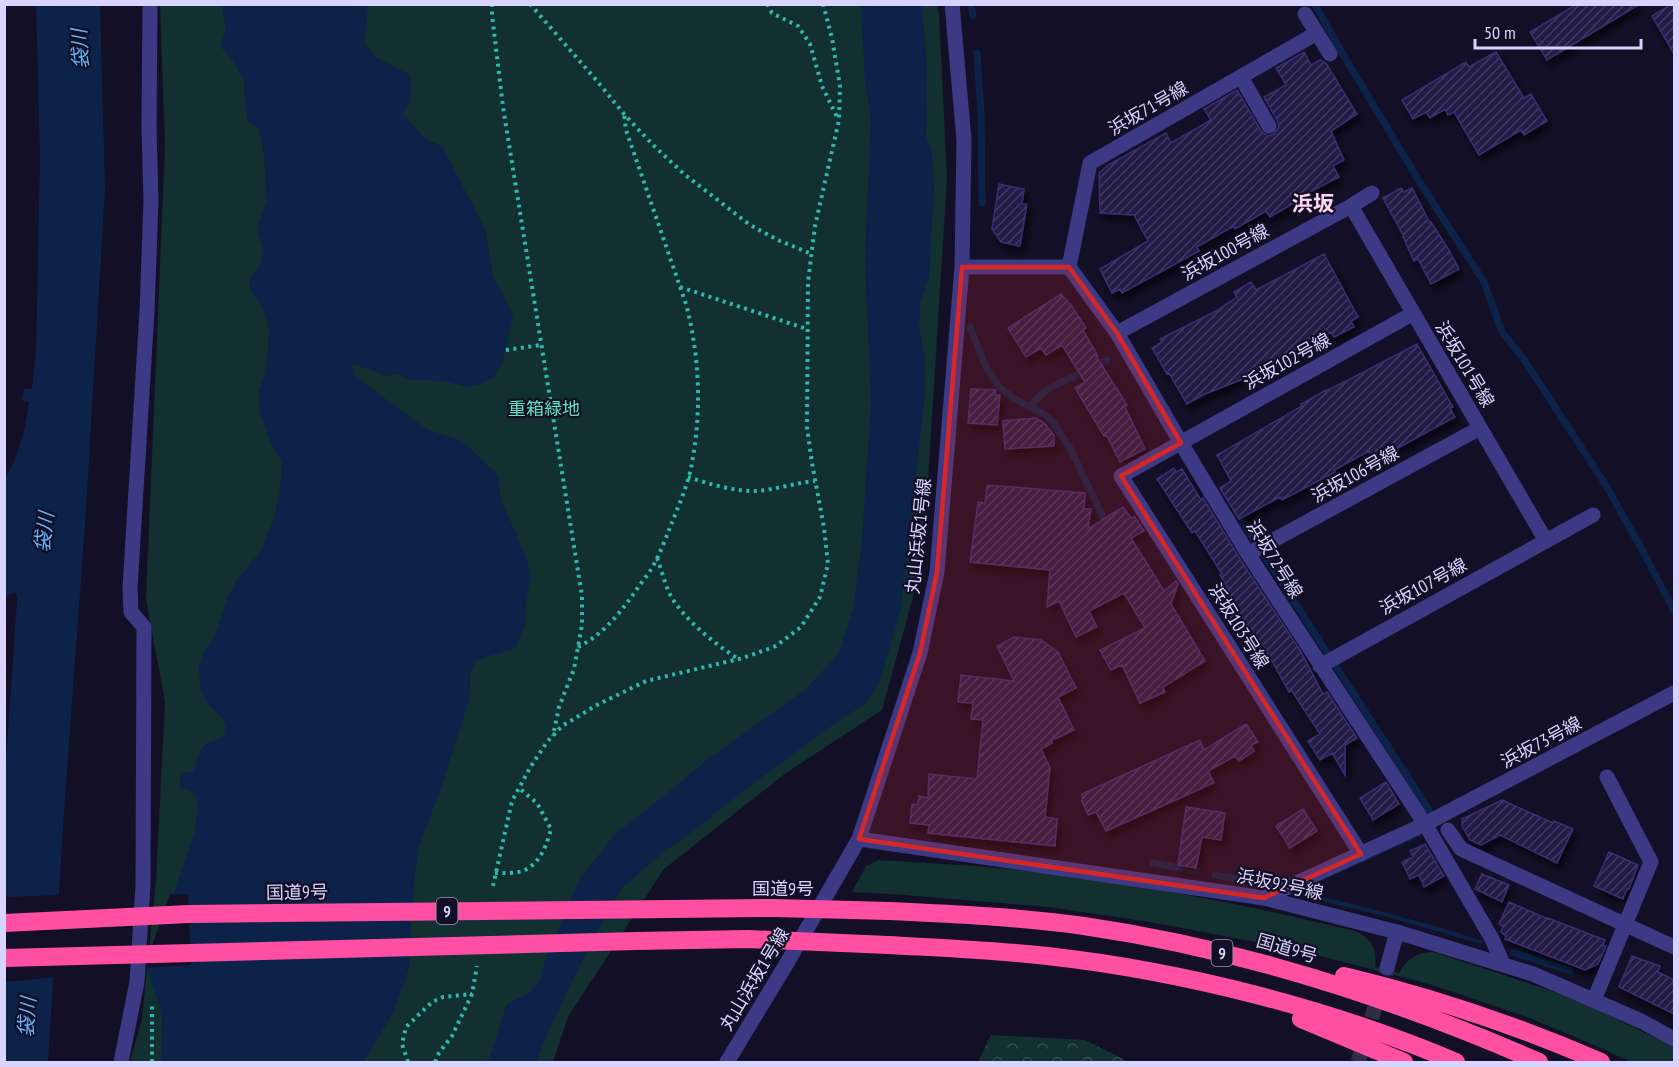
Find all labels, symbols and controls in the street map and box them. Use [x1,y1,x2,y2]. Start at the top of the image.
scale bar [1475,12,1642,50]
text: 50 m [1484,21,1516,44]
water label: 袋川 [66,26,94,70]
street label: 浜坂71号線 [1104,76,1192,140]
district label: 浜坂 [1292,190,1334,217]
street label: 浜坂100号線 [1177,219,1273,285]
street label: 浜坂101号線 [1430,317,1500,411]
street label: 浜坂102号線 [1239,328,1335,394]
park label: 重箱緑地 [508,397,580,420]
street label: 浜坂106号線 [1307,441,1403,507]
street label: 丸山浜坂1号線 [900,477,936,595]
water label: 袋川 [29,509,60,553]
street label: 浜坂72号線 [1242,516,1308,602]
street label: 浜坂107号線 [1375,553,1471,619]
street label: 浜坂103号線 [1204,579,1274,673]
street label: 浜坂73号線 [1497,711,1585,773]
street label: 浜坂92号線 [1234,864,1326,904]
street label: 国道9号 [752,877,814,900]
street label: 国道9号 [266,880,328,904]
road number: 9 [436,898,458,924]
street label: 丸山浜坂1号線 [714,923,794,1035]
street label: 国道9号 [1254,928,1320,968]
road number: 9 [1212,940,1232,966]
water label: 袋川 [13,994,42,1038]

